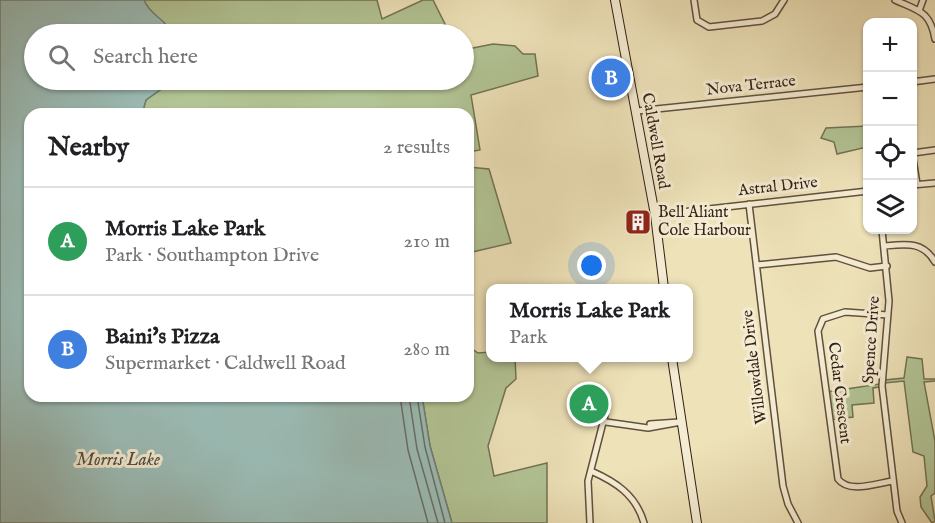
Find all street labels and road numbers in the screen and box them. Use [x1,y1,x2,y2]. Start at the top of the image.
street label: Nova Terrace [705,71,797,101]
street label: Caldwell Road [637,91,673,191]
street label: Astral Drive [736,173,819,201]
street label: Spence Drive [859,296,885,384]
street label: Willowdale Drive [738,309,772,425]
street label: Cedar Crescent [823,341,855,445]

